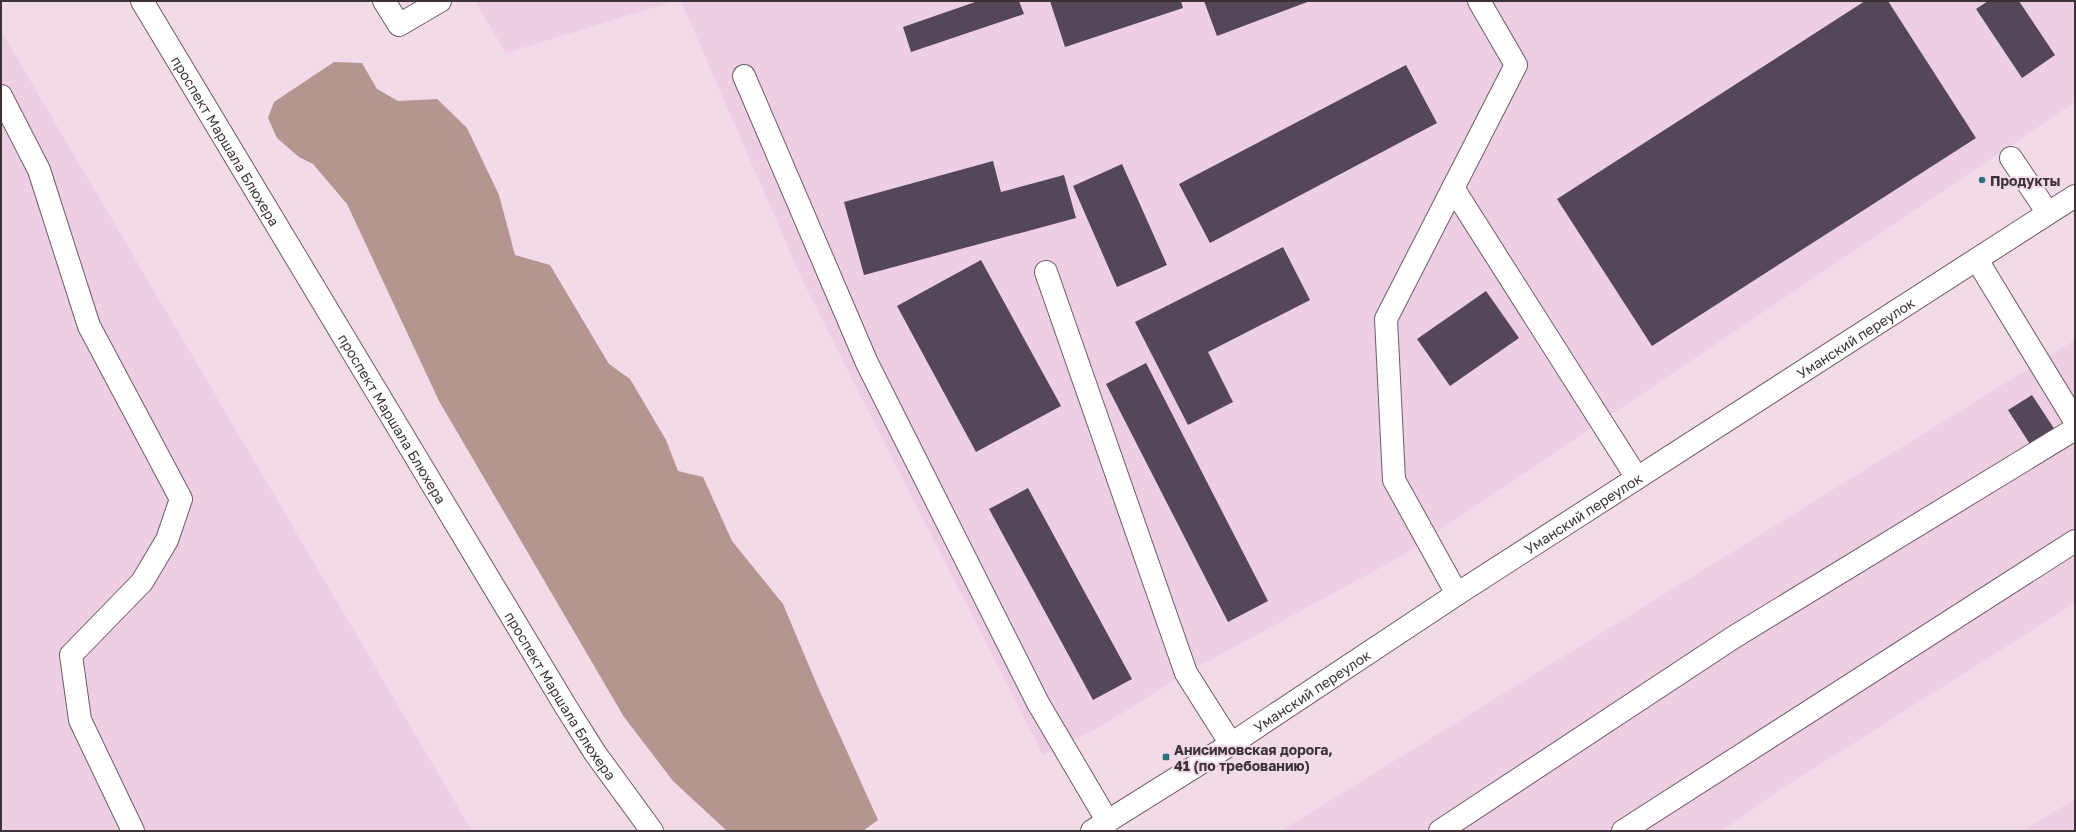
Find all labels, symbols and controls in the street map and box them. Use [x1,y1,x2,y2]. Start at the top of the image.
street label: проспект Маршала Блюхера [168,53,284,229]
place label: Продукты [1990,172,2060,189]
marker: Продукты [1977,175,1987,185]
street label: Уманский переулок [1793,293,1917,382]
street label: проспект Маршала Блюхера [335,330,450,507]
street label: Уманский переулок [1521,469,1645,557]
street label: проспект Маршала Блюхера [502,608,620,783]
street label: Уманский переулок [1250,645,1374,735]
place label: Анисимовская дорога, 41 (по требованию) [1174,741,1333,774]
marker: Анисимовская дорога, 41 (по требованию) [1161,752,1171,762]

